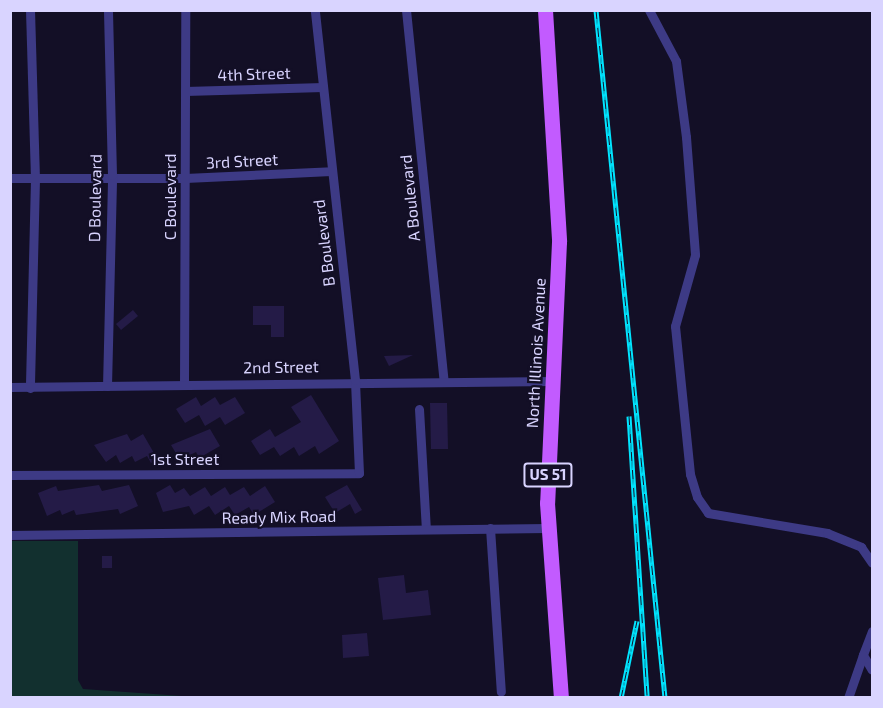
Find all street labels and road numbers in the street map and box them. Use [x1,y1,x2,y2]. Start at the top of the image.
street label: 4th Street [217,63,291,85]
street label: 3rd Street [205,150,279,172]
street label: A Boulevard [396,153,424,243]
street label: D Boulevard [85,154,105,242]
street label: C Boulevard [160,154,180,240]
street label: B Boulevard [309,198,339,288]
street label: North Illinois Avenue [522,277,550,429]
street label: 2nd Street [243,357,319,377]
street label: 1st Street [151,449,219,469]
road number: US 51 [522,463,574,487]
street label: Ready Mix Road [221,506,337,528]

